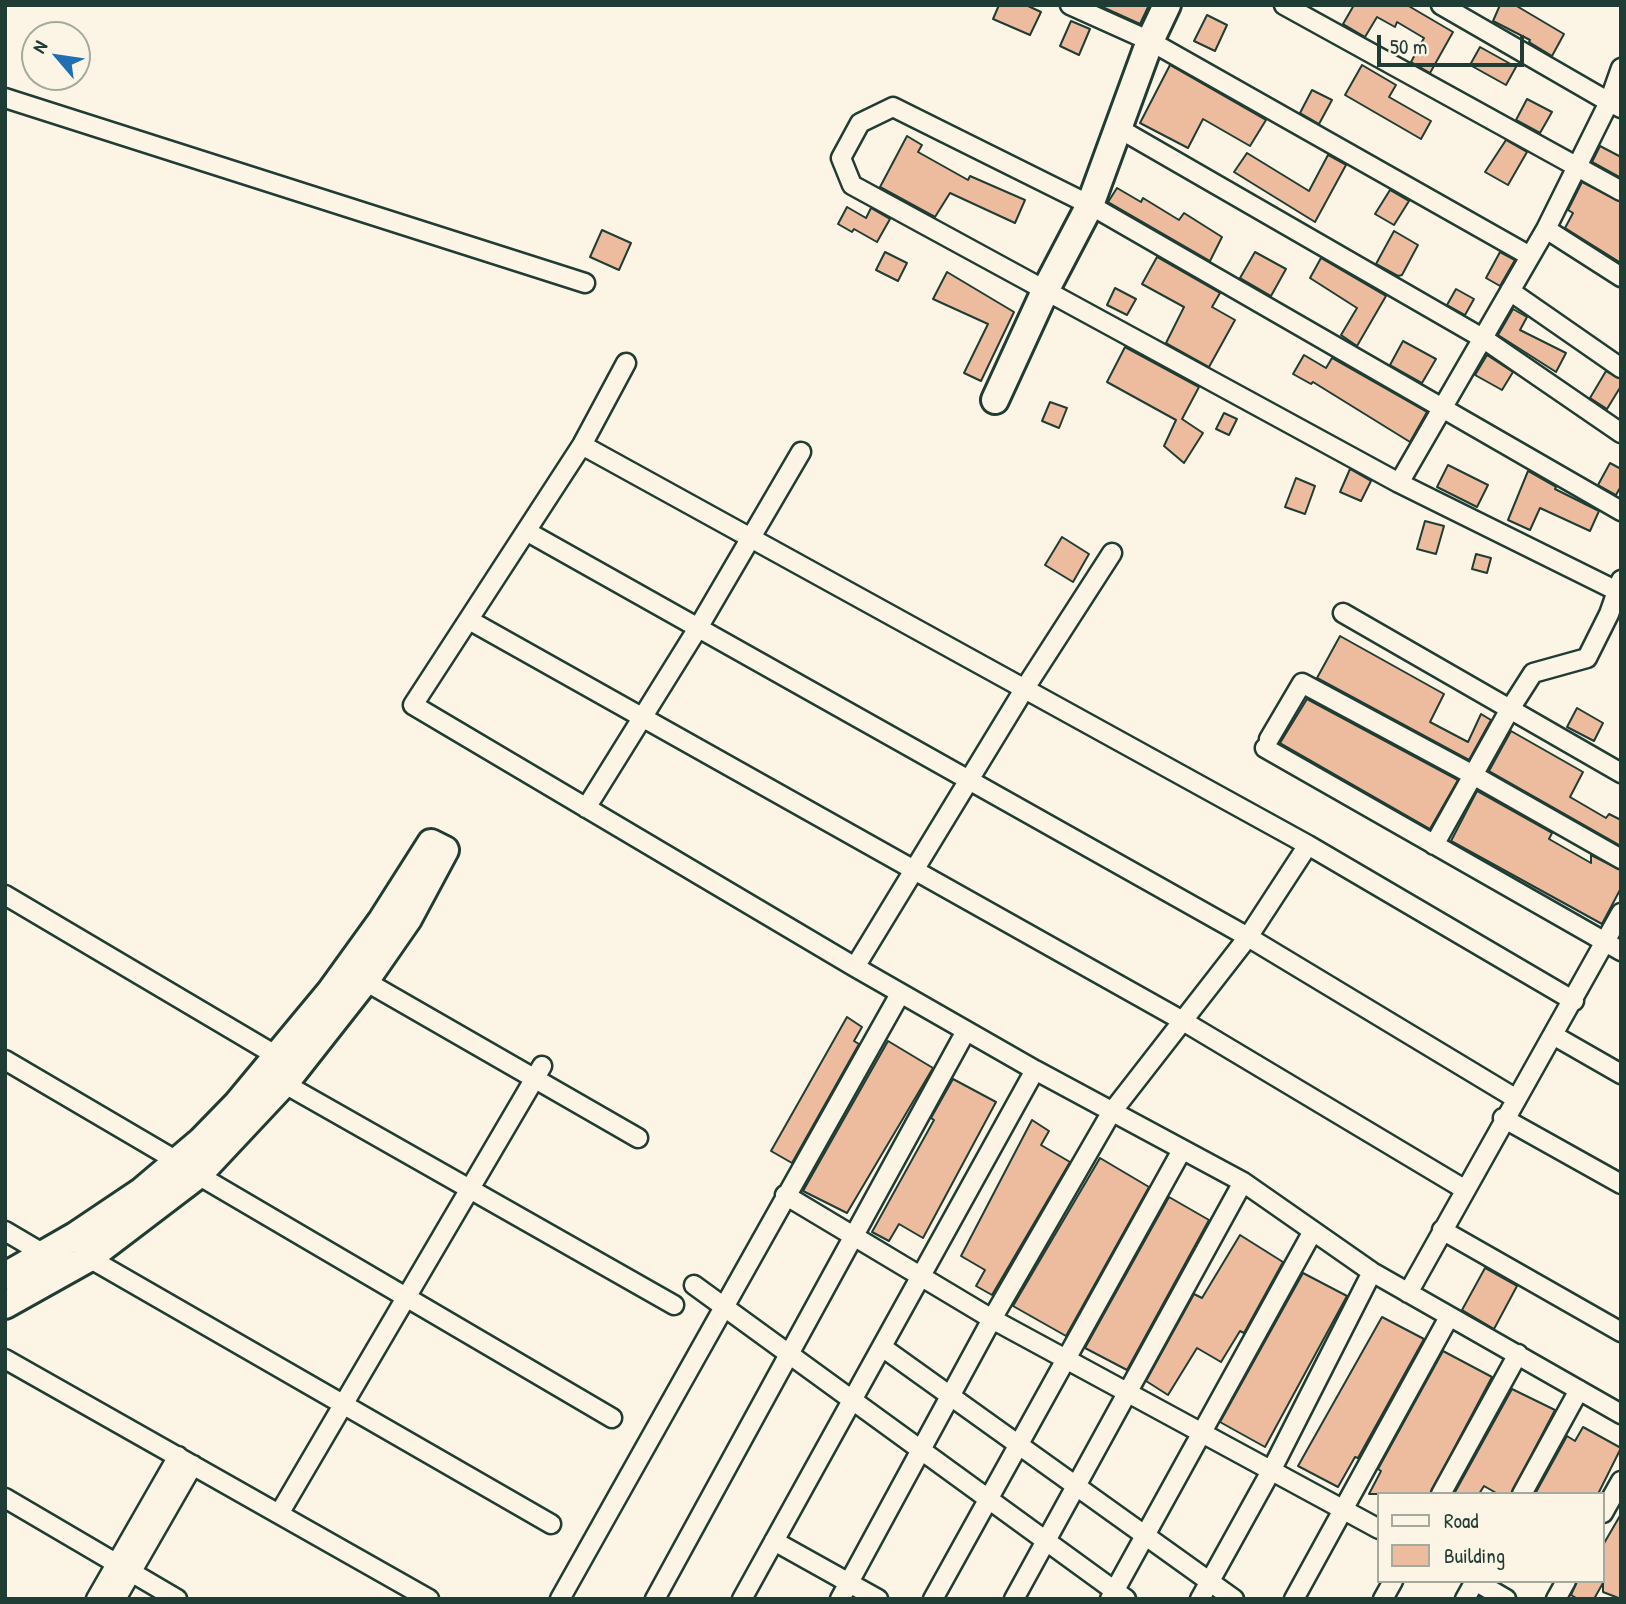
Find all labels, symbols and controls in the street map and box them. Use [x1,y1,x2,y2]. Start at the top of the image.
north arrow [21,21,91,91]
scale bar [1381,21,1528,65]
text: 50 m [1390,32,1427,61]
text: N [26,36,53,58]
legend [1378,1492,1605,1583]
text: Road [1444,1506,1478,1535]
text: Building [1444,1541,1505,1570]

